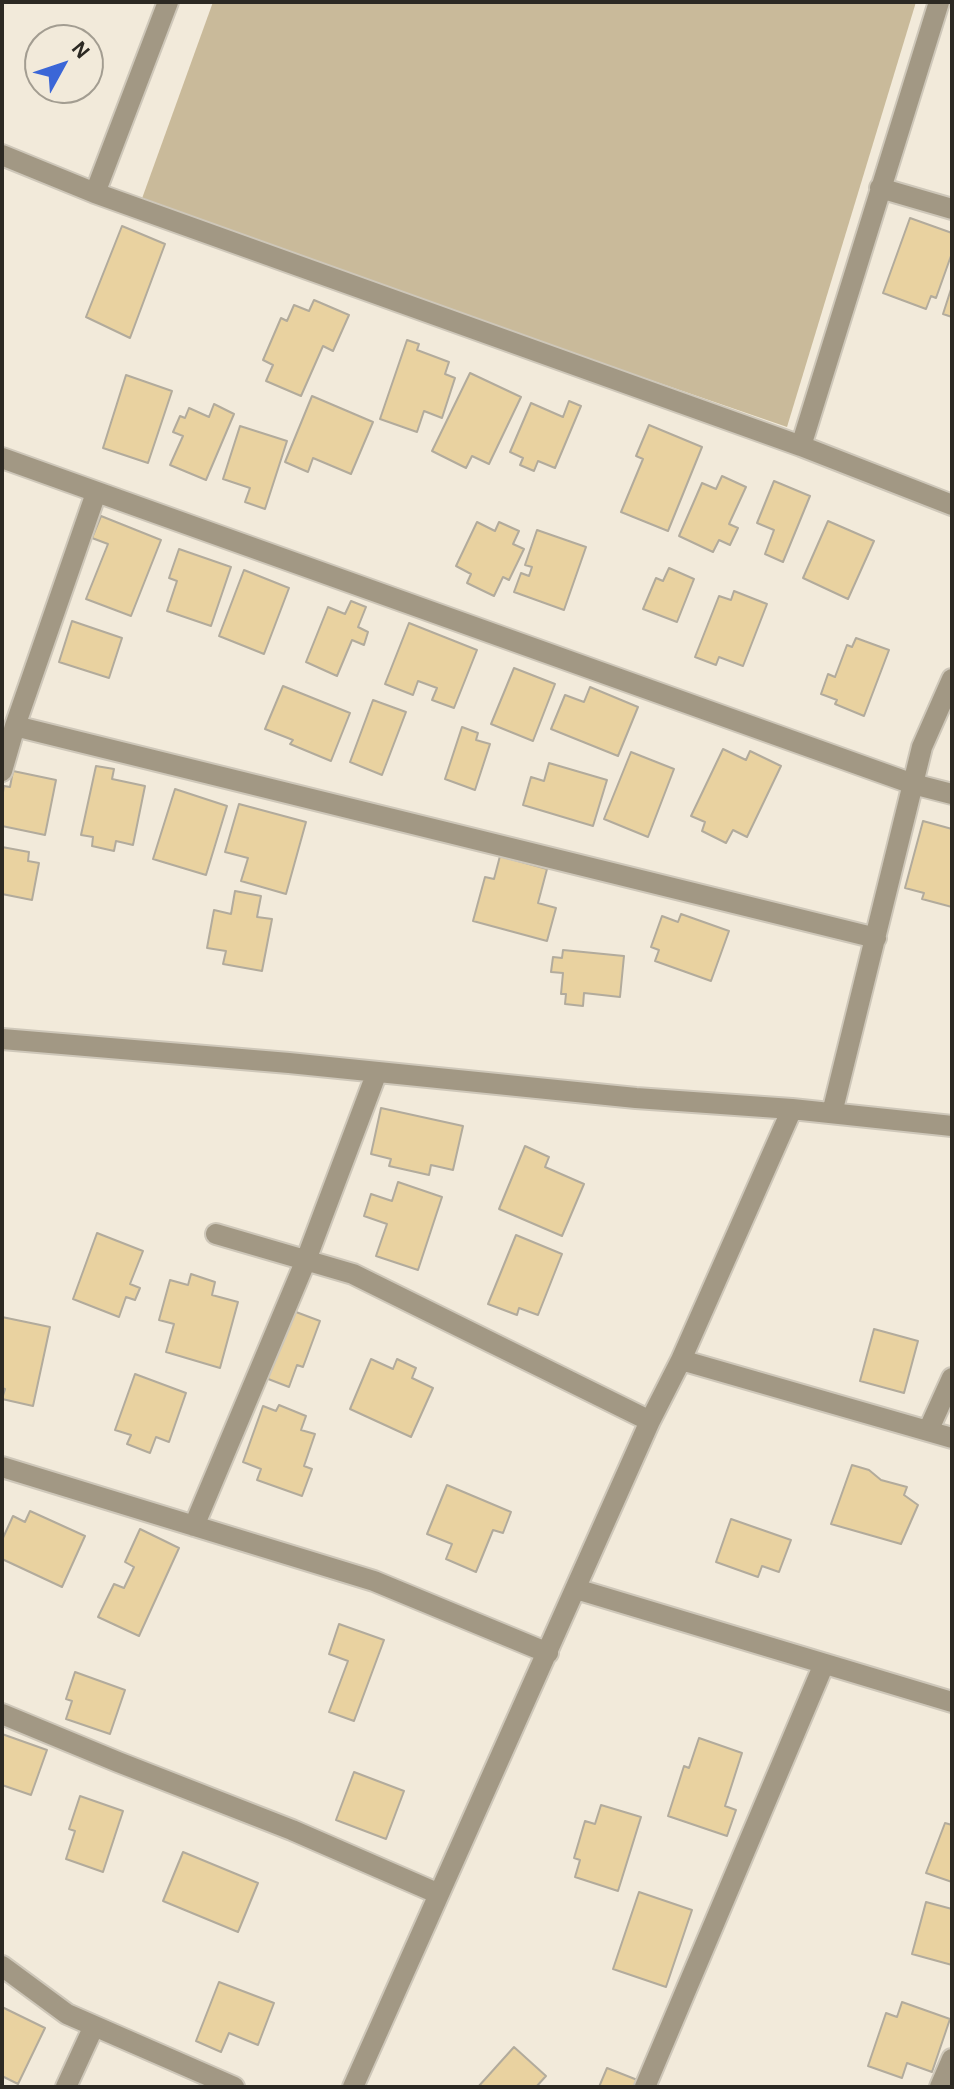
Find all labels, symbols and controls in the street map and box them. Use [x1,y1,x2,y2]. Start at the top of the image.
north arrow [24,24,104,104]
text: N [68,37,94,63]

